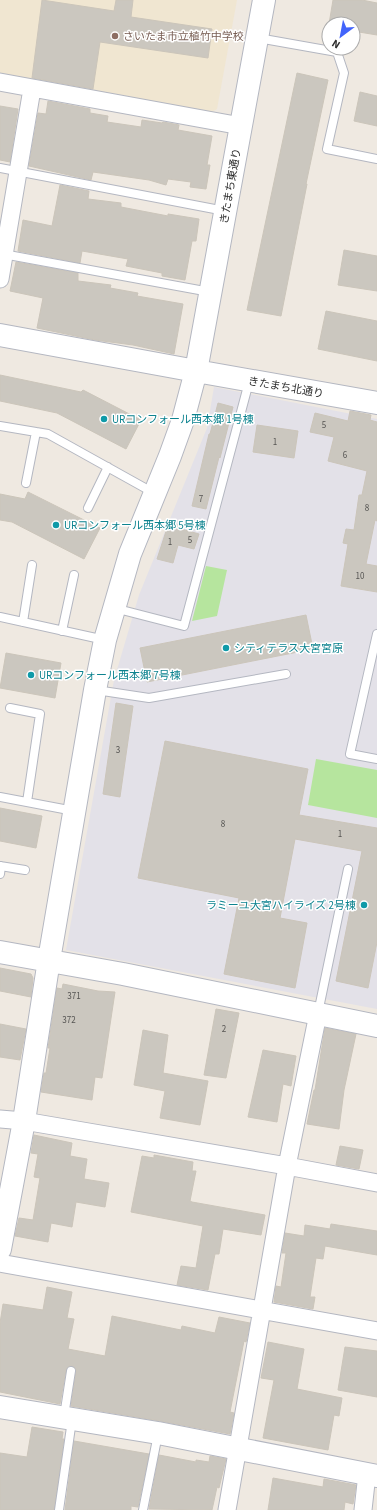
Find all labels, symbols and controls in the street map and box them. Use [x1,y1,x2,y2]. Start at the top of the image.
north arrow [321,16,361,56]
place label: さいたま市立植竹中学校 [123,29,244,44]
marker: さいたま市立植竹中学校 [110,31,120,41]
text: N [329,36,343,52]
street label: きたまち東通り [216,147,245,225]
street label: きたまち北通り [247,373,325,402]
place label: URコンフォール西本郷 1号棟 [112,412,254,427]
marker: URコンフォール西本郷 1号棟 [99,414,109,424]
house number: 5 [322,419,327,432]
house number: 1 [273,436,277,449]
house number: 6 [343,449,348,462]
house number: 7 [199,493,204,506]
house number: 8 [365,502,370,515]
place label: URコンフォール西本郷 5号棟 [64,518,206,533]
marker: URコンフォール西本郷 5号棟 [51,520,61,530]
house number: 5 [188,534,193,547]
house number: 1 [168,536,172,549]
house number: 10 [356,570,365,583]
place label: シティテラス大宮宮原 [234,641,343,656]
marker: シティテラス大宮宮原 [221,643,231,653]
place label: URコンフォール西本郷 7号棟 [39,668,181,683]
marker: URコンフォール西本郷 7号棟 [26,670,36,680]
house number: 3 [116,744,121,757]
house number: 8 [221,818,226,831]
house number: 1 [338,828,342,841]
place label: ラミーユ大宮ハイライズ 2号棟 [206,898,356,913]
marker: ラミーユ大宮ハイライズ 2号棟 [359,900,369,910]
house number: 371 [67,990,81,1003]
house number: 372 [62,1014,76,1027]
house number: 2 [222,1023,227,1036]

